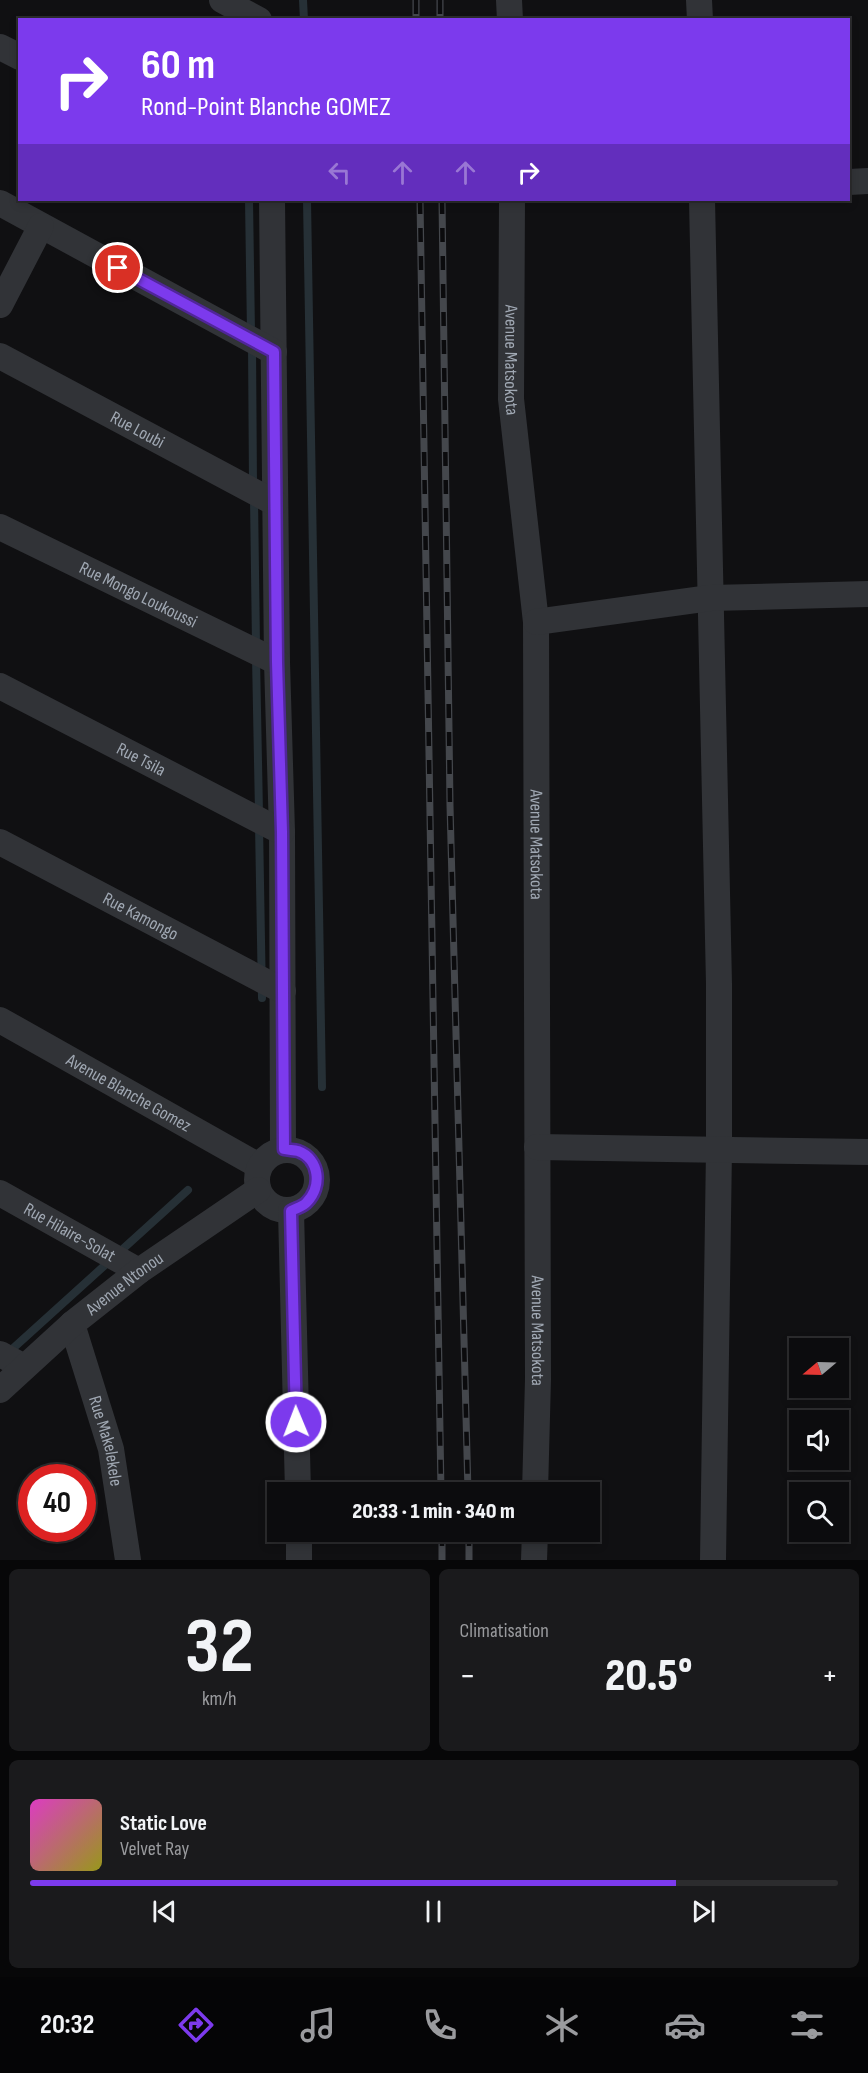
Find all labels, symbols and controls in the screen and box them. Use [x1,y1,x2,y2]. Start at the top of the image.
text: 60 m [141,40,215,91]
icon: right [42,42,120,120]
text: Rond-Point Blanche GOMEZ [141,91,391,123]
icon: left [323,156,356,189]
icon: ahead [386,156,419,189]
icon: ahead [449,156,482,189]
icon: right [512,156,545,189]
pin [92,242,143,293]
icon: arrive [101,251,134,284]
street label: Avenue Matsokota [500,304,523,416]
street label: Rue Loubi [107,407,168,453]
street label: Rue Mongo Loukoussi [76,557,201,633]
street label: Rue Tsila [113,738,169,781]
street label: Avenue Matsokota [525,788,547,900]
street label: Rue Kamongo [99,888,182,945]
street label: Avenue Blanche Gomez [62,1049,195,1137]
street label: Rue Hilaire-Solat [20,1199,119,1267]
street label: Avenue Ntonou [81,1248,167,1321]
street label: Avenue Matsokota [527,1274,548,1386]
north arrow [789,1338,849,1398]
map controls [789,1338,849,1542]
position arrow [264,1390,328,1454]
street label: Rue Makelekele [84,1393,127,1488]
button: sound [789,1410,849,1470]
speed limit sign: 40 [18,1464,96,1542]
button: search [789,1482,849,1542]
text: 20:33 · 1 min · 340 m [352,1498,515,1525]
text: 32 [185,1601,254,1694]
text: Climatisation [460,1619,549,1643]
text: 20.5° [605,1649,692,1704]
text: − [460,1656,476,1696]
text: + [822,1656,838,1696]
text: km/h [202,1687,237,1711]
text: Static Love [120,1810,207,1837]
text: Velvet Ray [120,1837,189,1861]
icon: previous [148,1895,181,1928]
icon: pause [417,1895,450,1928]
icon: next [687,1895,720,1928]
icon: directions [175,2004,217,2046]
icon: music [297,2004,339,2046]
icon: phone [419,2004,461,2046]
icon: climate [541,2004,583,2046]
icon: car [664,2004,706,2046]
icon: filters [786,2004,828,2046]
text: 20:32 [40,2009,94,2041]

